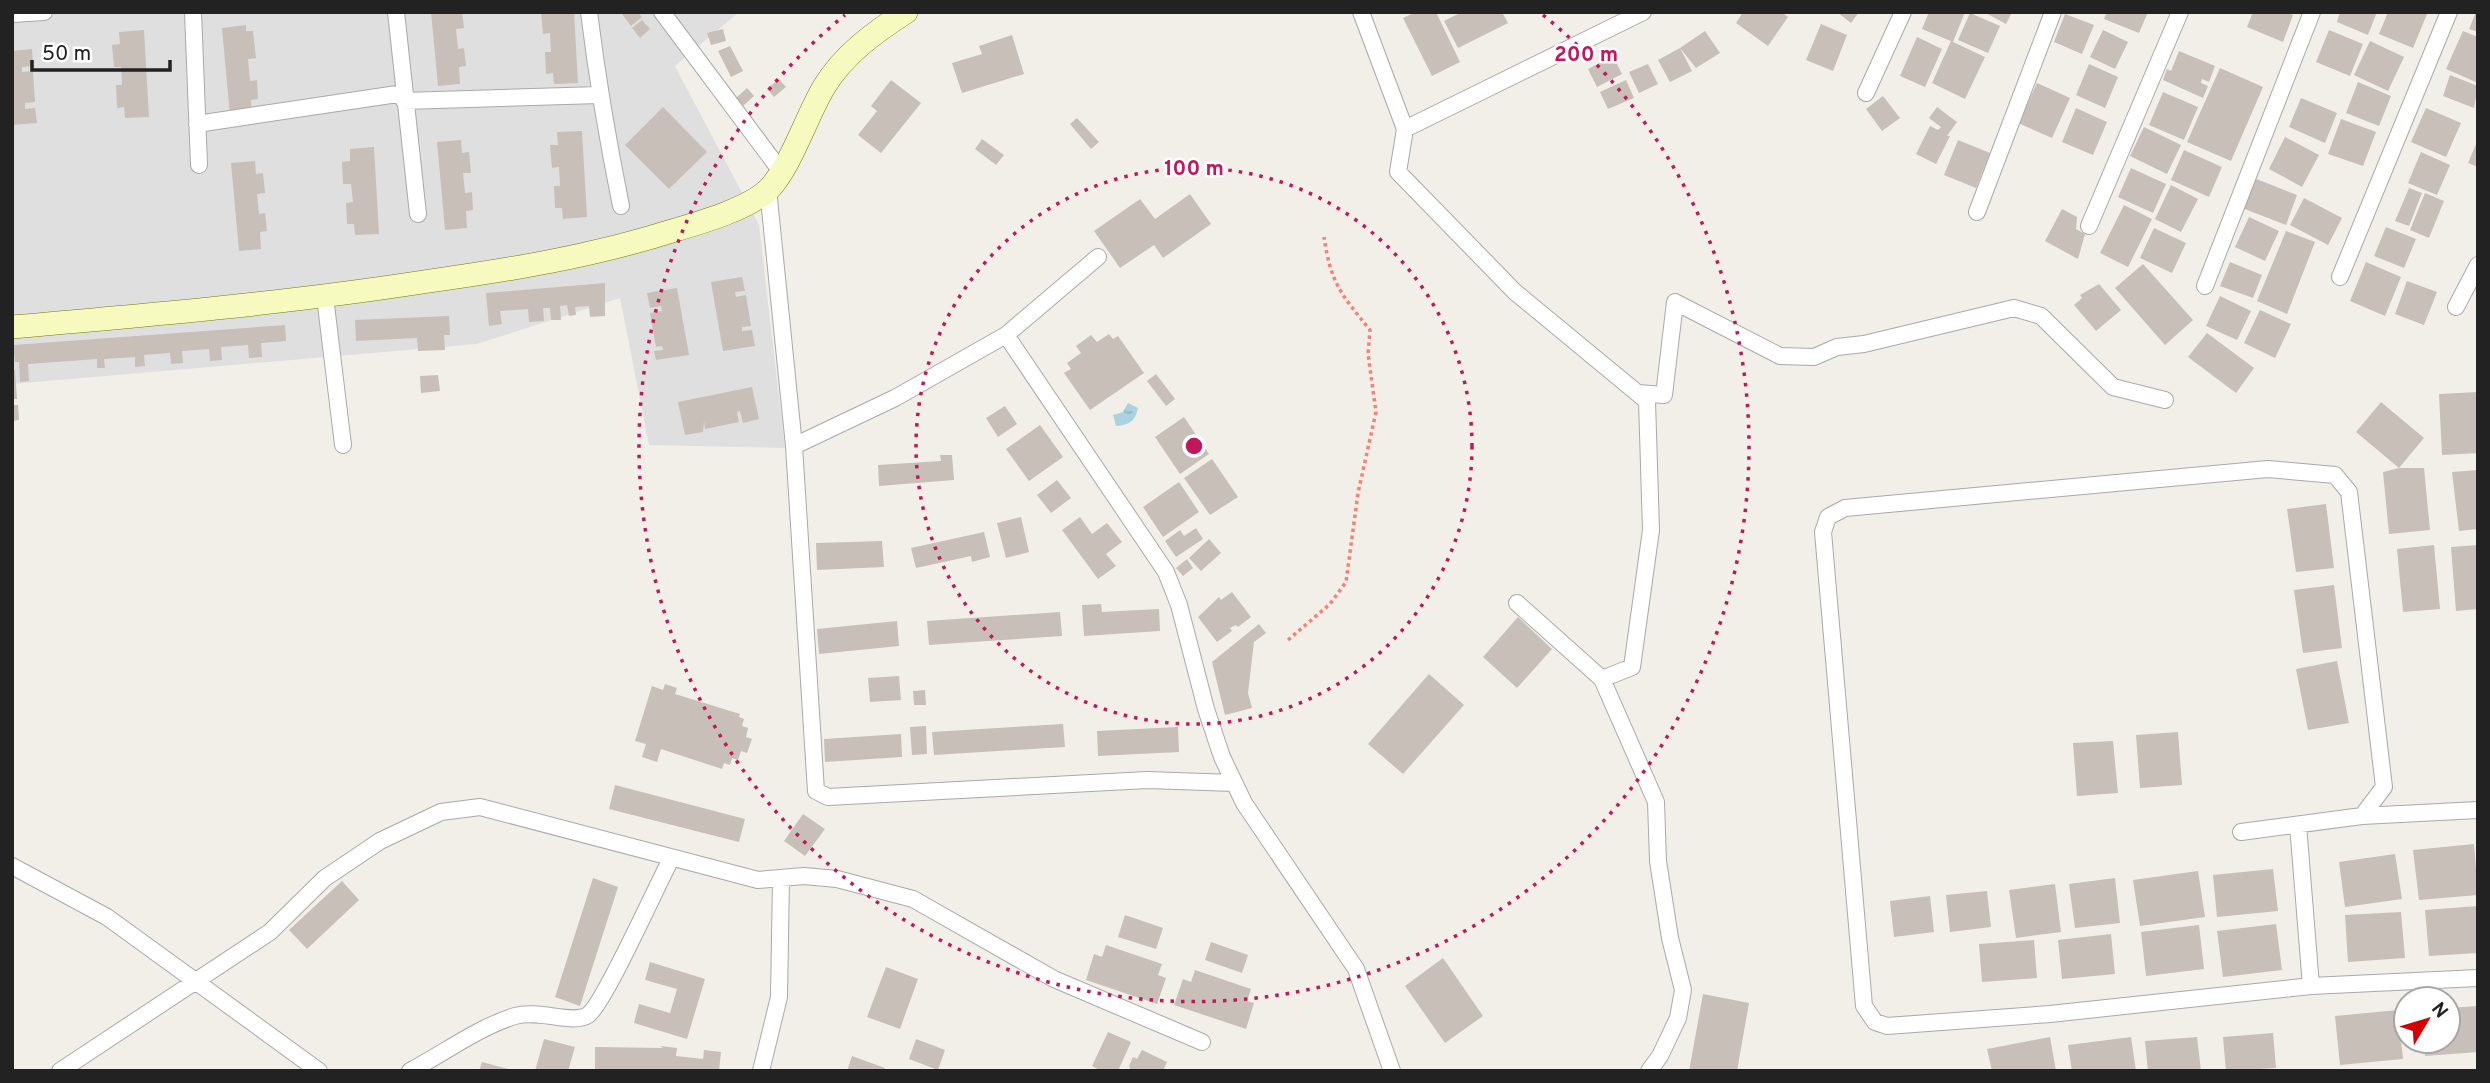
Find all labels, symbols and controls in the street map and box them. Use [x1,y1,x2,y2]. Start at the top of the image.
scale bar [32,28,170,72]
text: 50 m [42,41,91,68]
text: 200 m [1554,42,1618,69]
text: 100 m [1164,156,1224,183]
centre of rings [1182,434,1206,458]
north arrow [2392,985,2462,1055]
text: N [2425,998,2452,1024]

